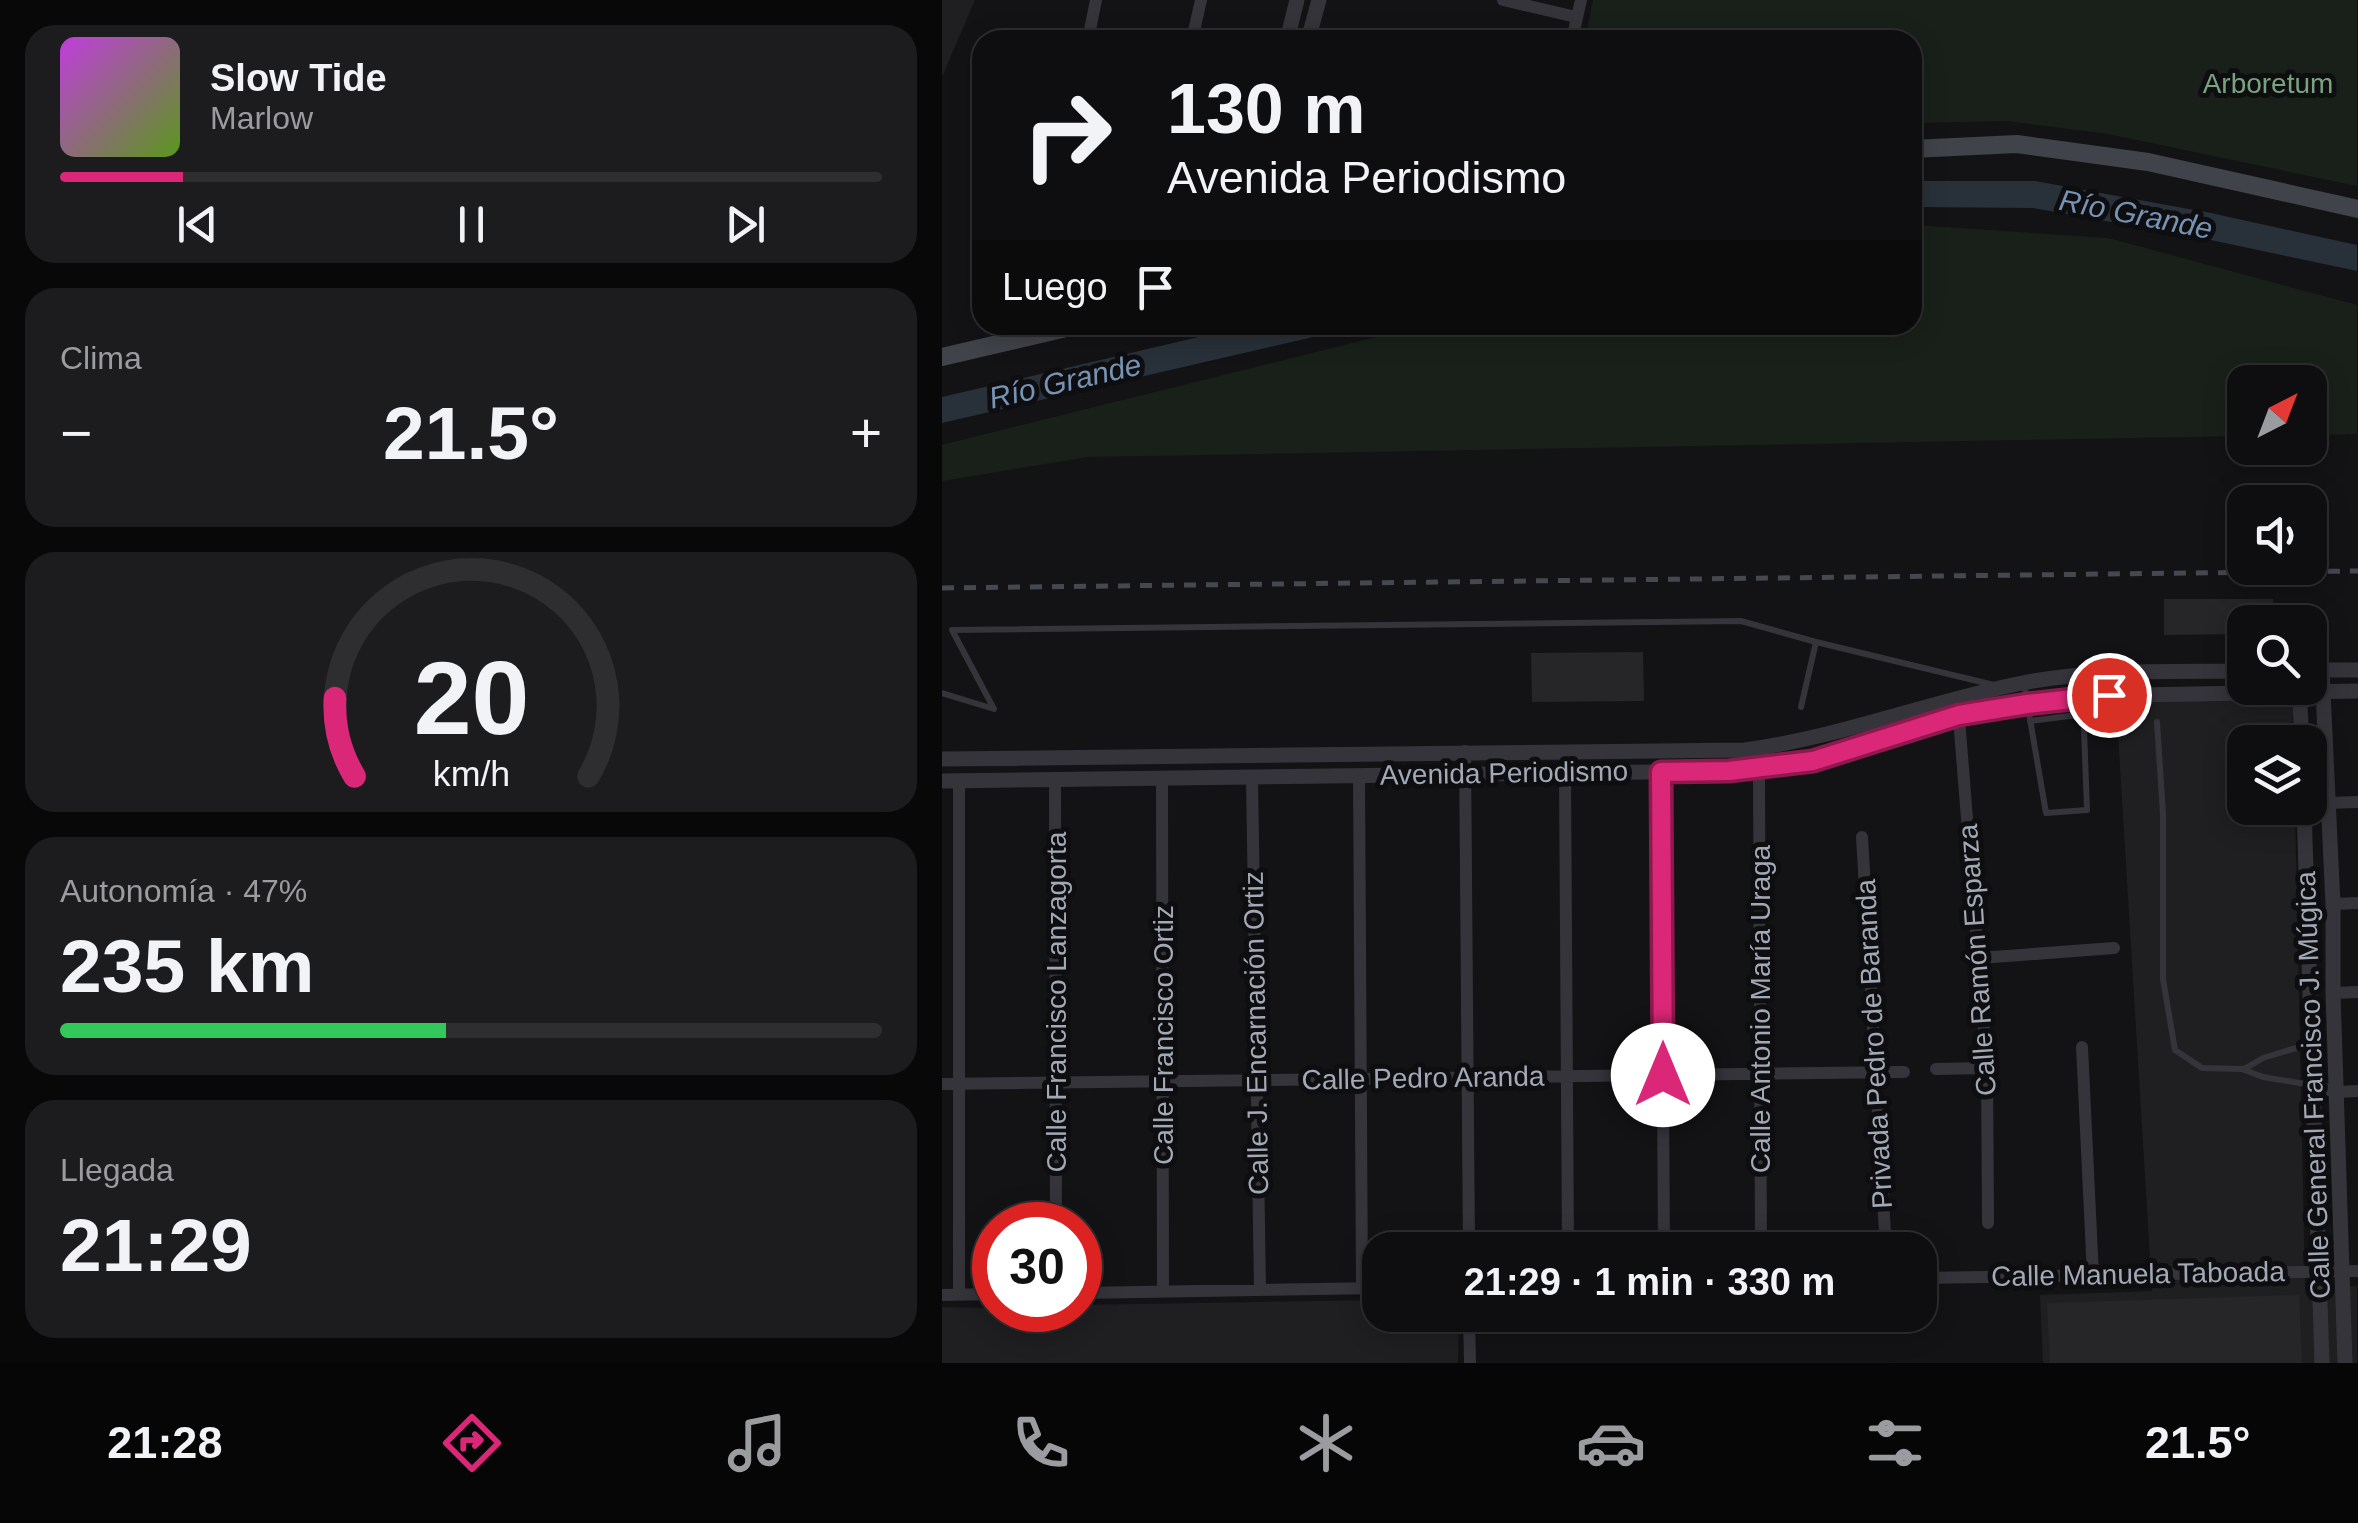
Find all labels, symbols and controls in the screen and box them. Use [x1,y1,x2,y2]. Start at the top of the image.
text: Slow Tide [210,57,387,99]
park label: Arboretum [2203,68,2333,99]
icon: right [1002,70,1132,200]
text: 130 m [1167,70,1365,148]
text: Marlow [210,100,313,136]
text: Avenida Periodismo [1167,152,1566,203]
water label: Río Grande [2057,183,2215,245]
icon: previous [170,197,225,252]
icon: pause [444,197,499,252]
icon: next [718,197,773,252]
icon: arrive [1128,260,1183,315]
text: Luego [1002,266,1108,308]
text: Clima [60,340,142,376]
water label: Río Grande [986,347,1144,415]
north arrow [2227,365,2327,465]
map controls [2227,365,2327,825]
text: 21.5° [383,391,559,475]
text: − [60,402,92,464]
text: + [850,402,882,464]
button: sound [2227,485,2327,585]
button: search [2227,605,2327,705]
text: 20 [413,640,529,756]
pin [2067,653,2152,738]
icon: arrive [2082,668,2137,723]
button: layers [2227,725,2327,825]
text: km/h [432,754,510,794]
street label: Avenida Periodismo [1379,755,1629,791]
street label: Calle Ramón Esparza [1952,823,2002,1097]
street label: Calle Francisco Lanzagorta [1041,831,1072,1172]
street label: Calle Antonio María Uraga [1745,844,1776,1173]
street label: Calle General Francisco J. Múgica [2290,870,2336,1299]
street label: Calle J. Encarnación Ortiz [1238,871,1274,1195]
text: Autonomía · 47% [60,873,307,909]
street label: Privada Pedro de Baranda [1850,878,1898,1210]
street label: Calle Francisco Ortiz [1148,905,1179,1165]
text: 235 km [60,924,314,1008]
position arrow [1611,1023,1715,1127]
street label: Calle Pedro Aranda [1301,1060,1545,1096]
text: Llegada [60,1152,174,1188]
speed limit sign: 30 [972,1202,1102,1332]
text: 21:29 [60,1203,252,1287]
street label: Calle Manuela Taboada [1991,1256,2286,1292]
text: 21:29 · 1 min · 330 m [1464,1261,1835,1303]
icon: directions [437,1408,507,1478]
icon: music [722,1408,792,1478]
icon: phone [1006,1408,1076,1478]
icon: climate [1291,1408,1361,1478]
icon: car [1576,1408,1646,1478]
icon: filters [1860,1408,1930,1478]
text: 21:28 [107,1417,222,1468]
text: 21.5° [2145,1417,2251,1468]

